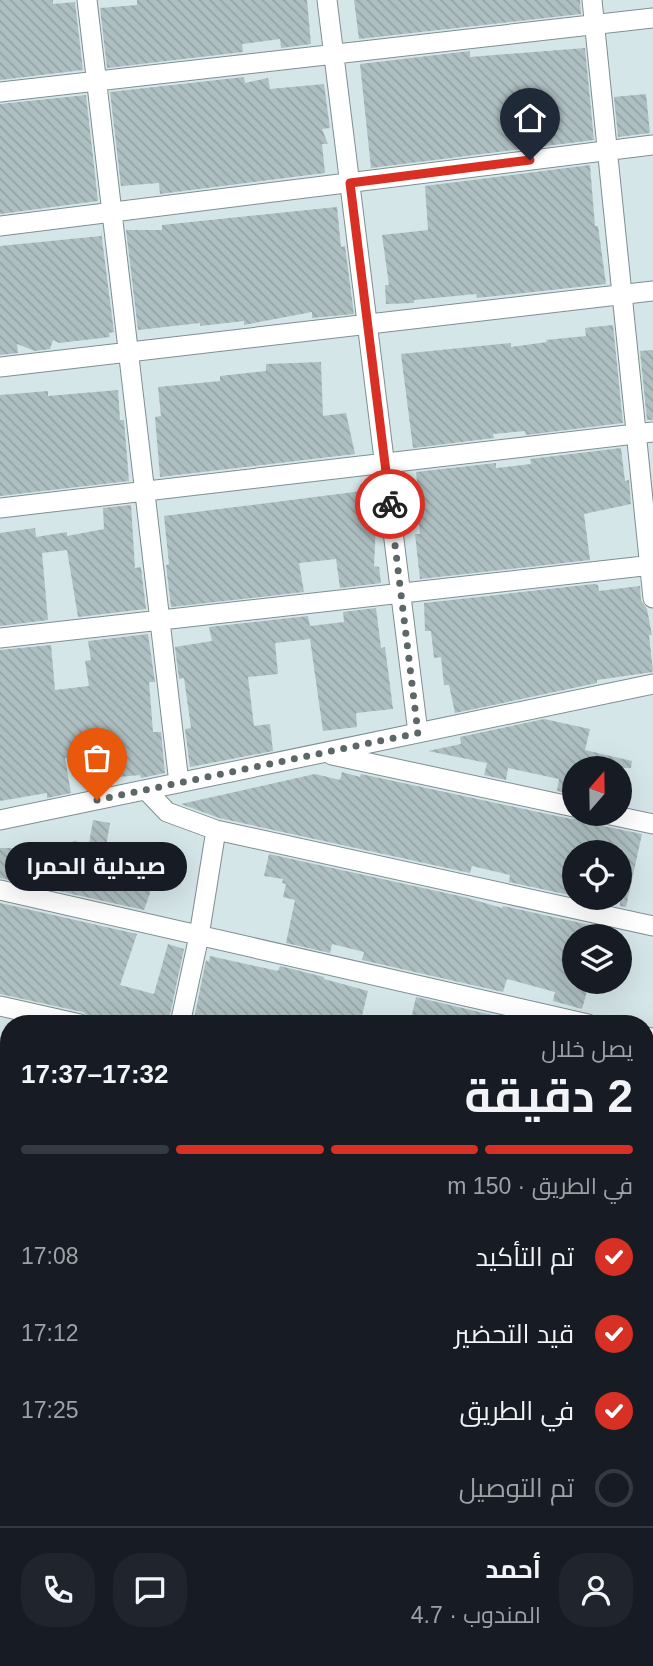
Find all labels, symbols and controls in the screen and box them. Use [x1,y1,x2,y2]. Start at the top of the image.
pin [500,88,560,160]
icon: home [511,99,549,137]
courier [355,469,425,539]
icon: bike [371,485,409,523]
pin [67,728,127,800]
icon: bag [78,739,116,777]
north arrow [562,756,632,826]
map controls [562,756,632,994]
button: locate [562,840,632,910]
callout: صيدلية الحمرا [6,842,188,891]
text: صيدلية الحمرا [26,853,166,879]
button: layers [562,924,632,994]
text: يصل خلال [541,1036,633,1062]
text: 17:32–17:37 [21,1059,168,1089]
text: 2 دقيقة [465,1070,633,1122]
text: في الطريق · 150 m [447,1173,633,1199]
icon: check [595,1238,633,1276]
text: تم التأكيد [475,1242,574,1272]
text: 17:08 [21,1243,79,1269]
icon: check [595,1315,633,1353]
text: قيد التحضير [454,1319,574,1349]
text: 17:12 [21,1320,79,1346]
icon: check [595,1392,633,1430]
text: في الطريق [459,1396,574,1426]
text: 17:25 [21,1397,79,1423]
text: تم التوصيل [459,1473,574,1503]
button: phone [21,1553,95,1627]
button: chat [113,1553,187,1627]
button: person [559,1553,633,1627]
text: أحمد [485,1554,541,1584]
text: المندوب · 4.7 [411,1602,541,1628]

